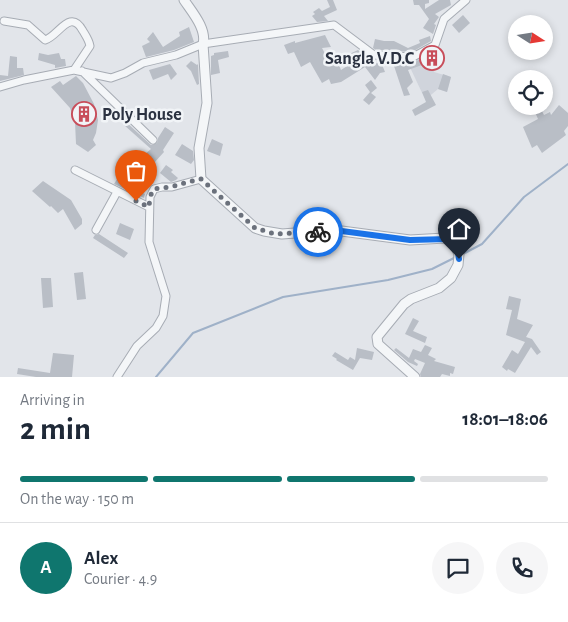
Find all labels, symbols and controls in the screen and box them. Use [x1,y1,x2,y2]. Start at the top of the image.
north arrow [508,15,552,60]
map controls [508,15,553,115]
building icon: Sangla V.D.C [419,45,445,71]
place label: Sangla V.D.C [325,50,415,68]
button: locate [508,70,553,115]
building icon: Poly House [71,101,97,127]
place label: Poly House [102,106,182,124]
pin [115,150,157,201]
icon: bag [122,157,150,185]
courier [293,207,343,257]
pin [438,208,480,259]
icon: home [445,215,473,243]
icon: bike [304,218,332,246]
text: Arriving in [20,392,85,408]
text: 18:01–18:06 [462,410,548,429]
text: 2 min [20,413,91,445]
text: On the way · 150 m [20,491,134,507]
button: chat [432,542,484,594]
button: phone [496,542,548,594]
text: Alex [84,549,118,568]
text: A [40,558,52,577]
text: Courier · 4.9 [84,571,157,587]

